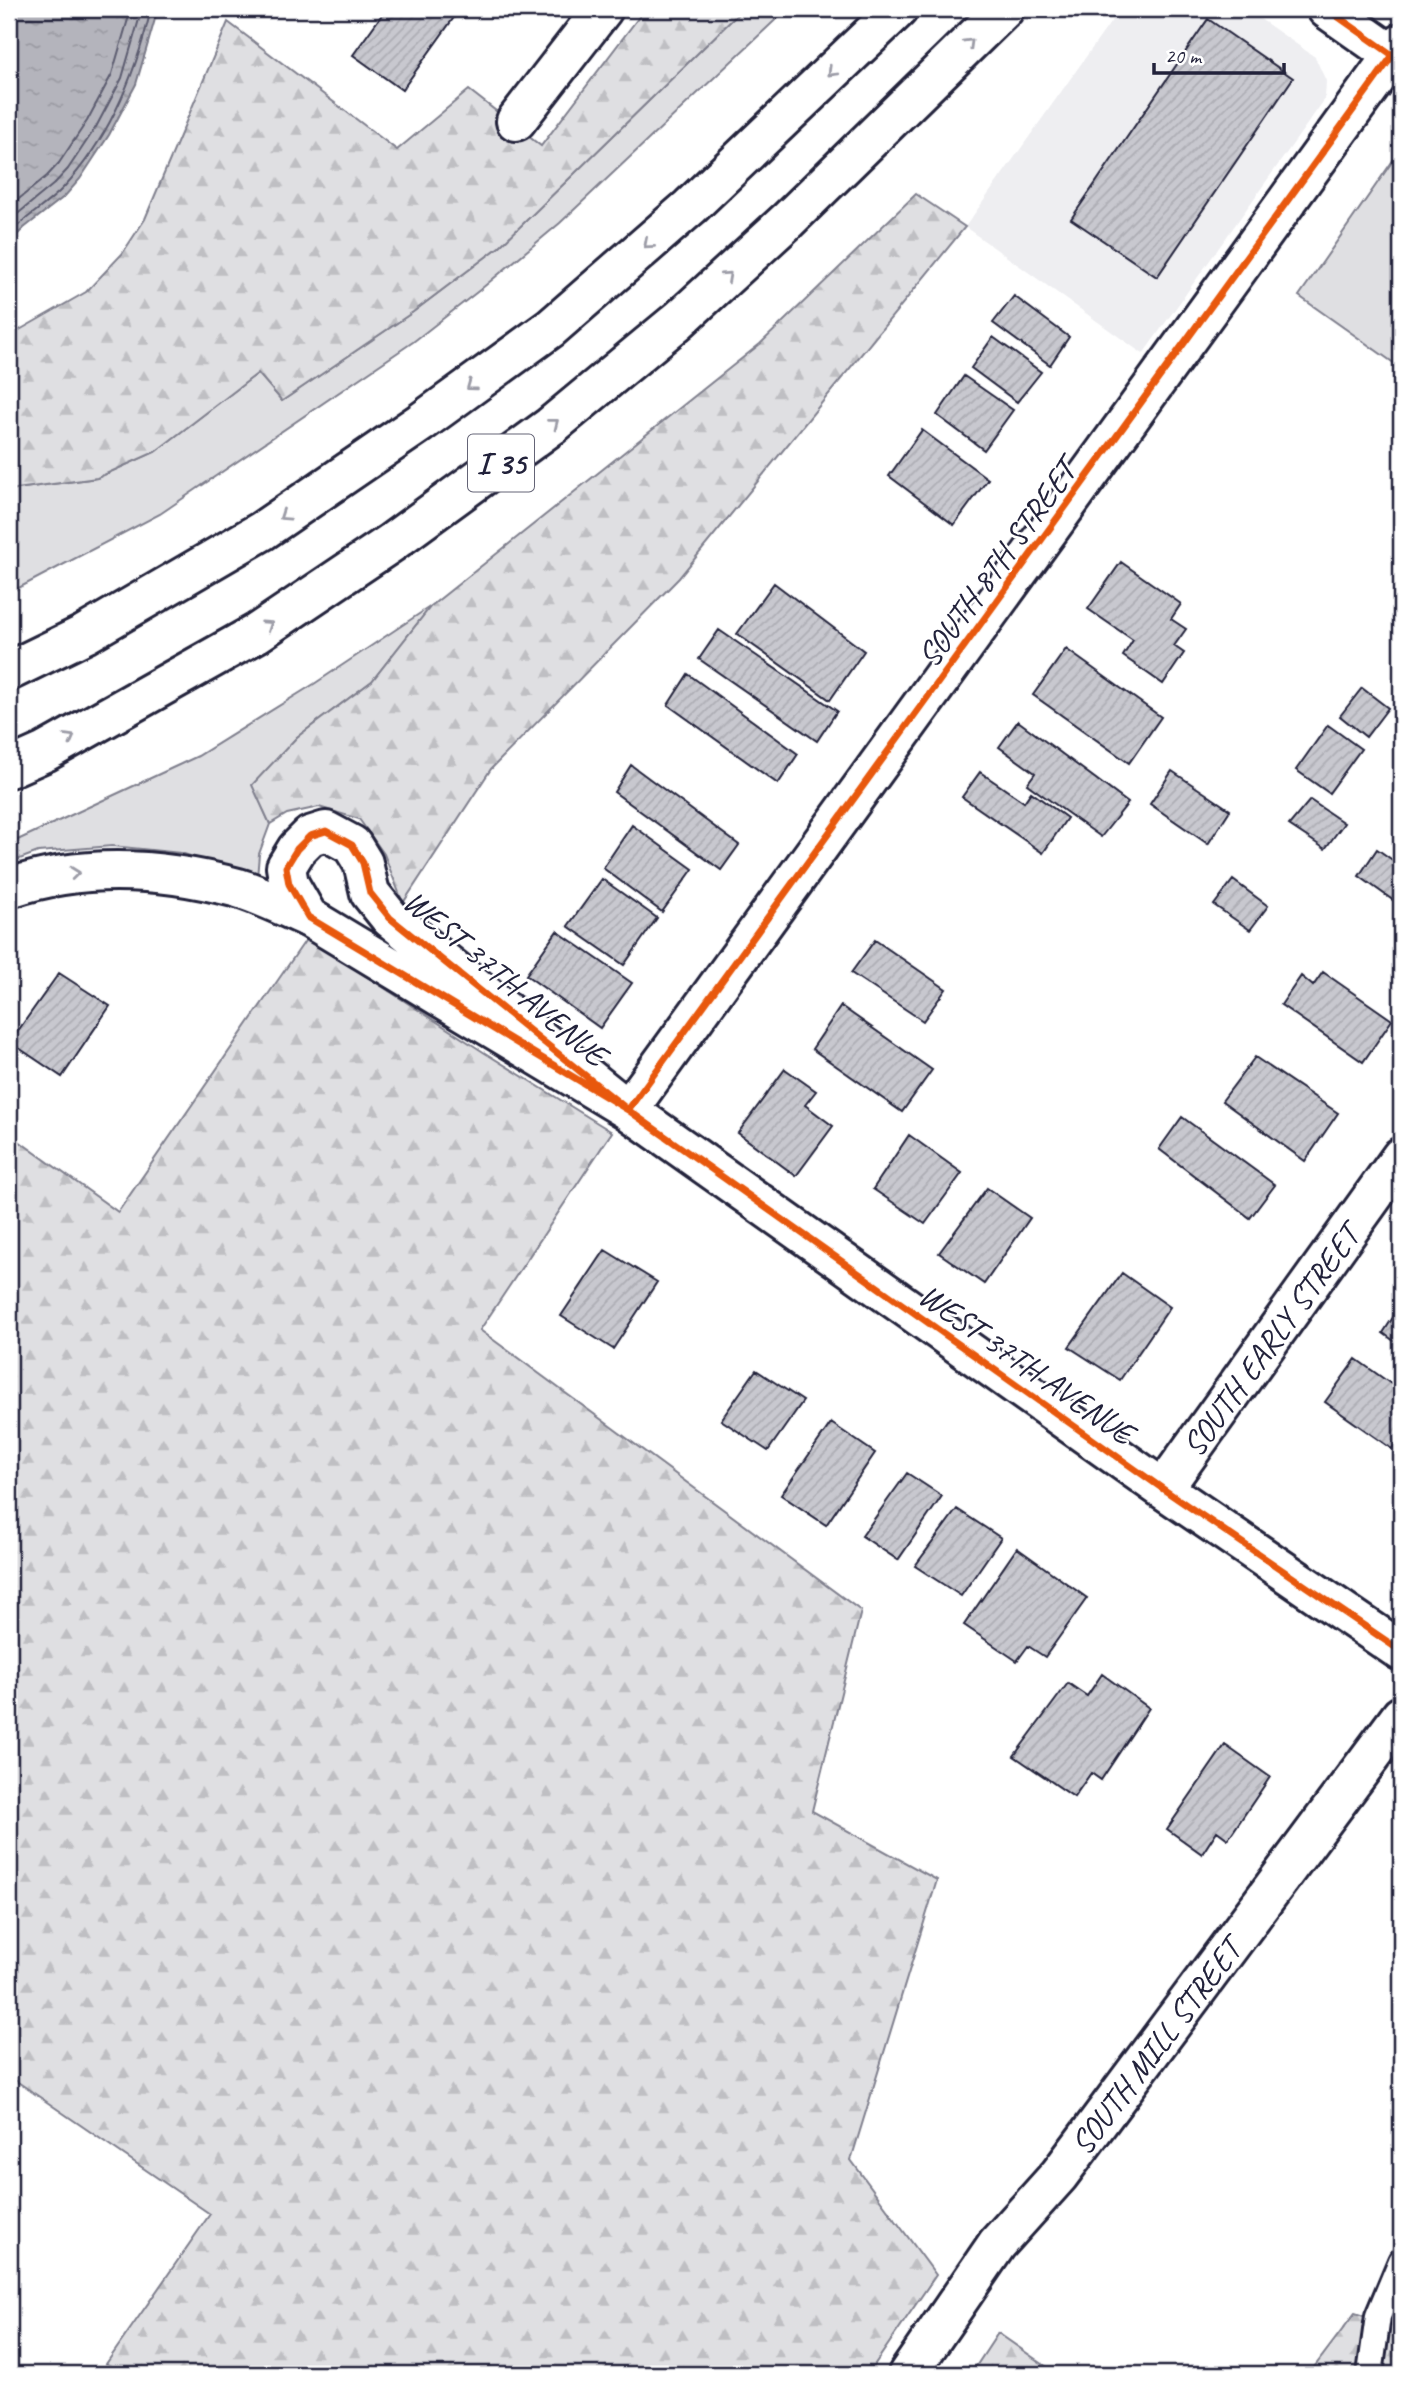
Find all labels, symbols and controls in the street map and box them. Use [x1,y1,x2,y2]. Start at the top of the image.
scale bar [1154,32,1284,76]
one-way arrow [960,38,973,51]
text: 20 m [1165,43,1203,69]
one-way arrow [828,63,841,76]
one-way arrow [644,236,657,248]
one-way arrow [719,272,732,285]
one-way arrow [466,378,479,390]
one-way arrow [546,419,558,432]
road number: I 35 [468,434,534,491]
street label: SOUTH 8TH STREET [908,446,1090,675]
one-way arrow [279,508,292,520]
one-way arrow [260,621,273,634]
one-way arrow [63,733,75,746]
one-way arrow [69,866,81,881]
street label: WEST 37TH AVENUE [395,880,619,1078]
street label: SOUTH EARLY STREET [1173,1211,1373,1465]
street label: WEST 37TH AVENUE [911,1274,1146,1456]
street label: SOUTH MILL STREET [1061,1925,1255,2163]

